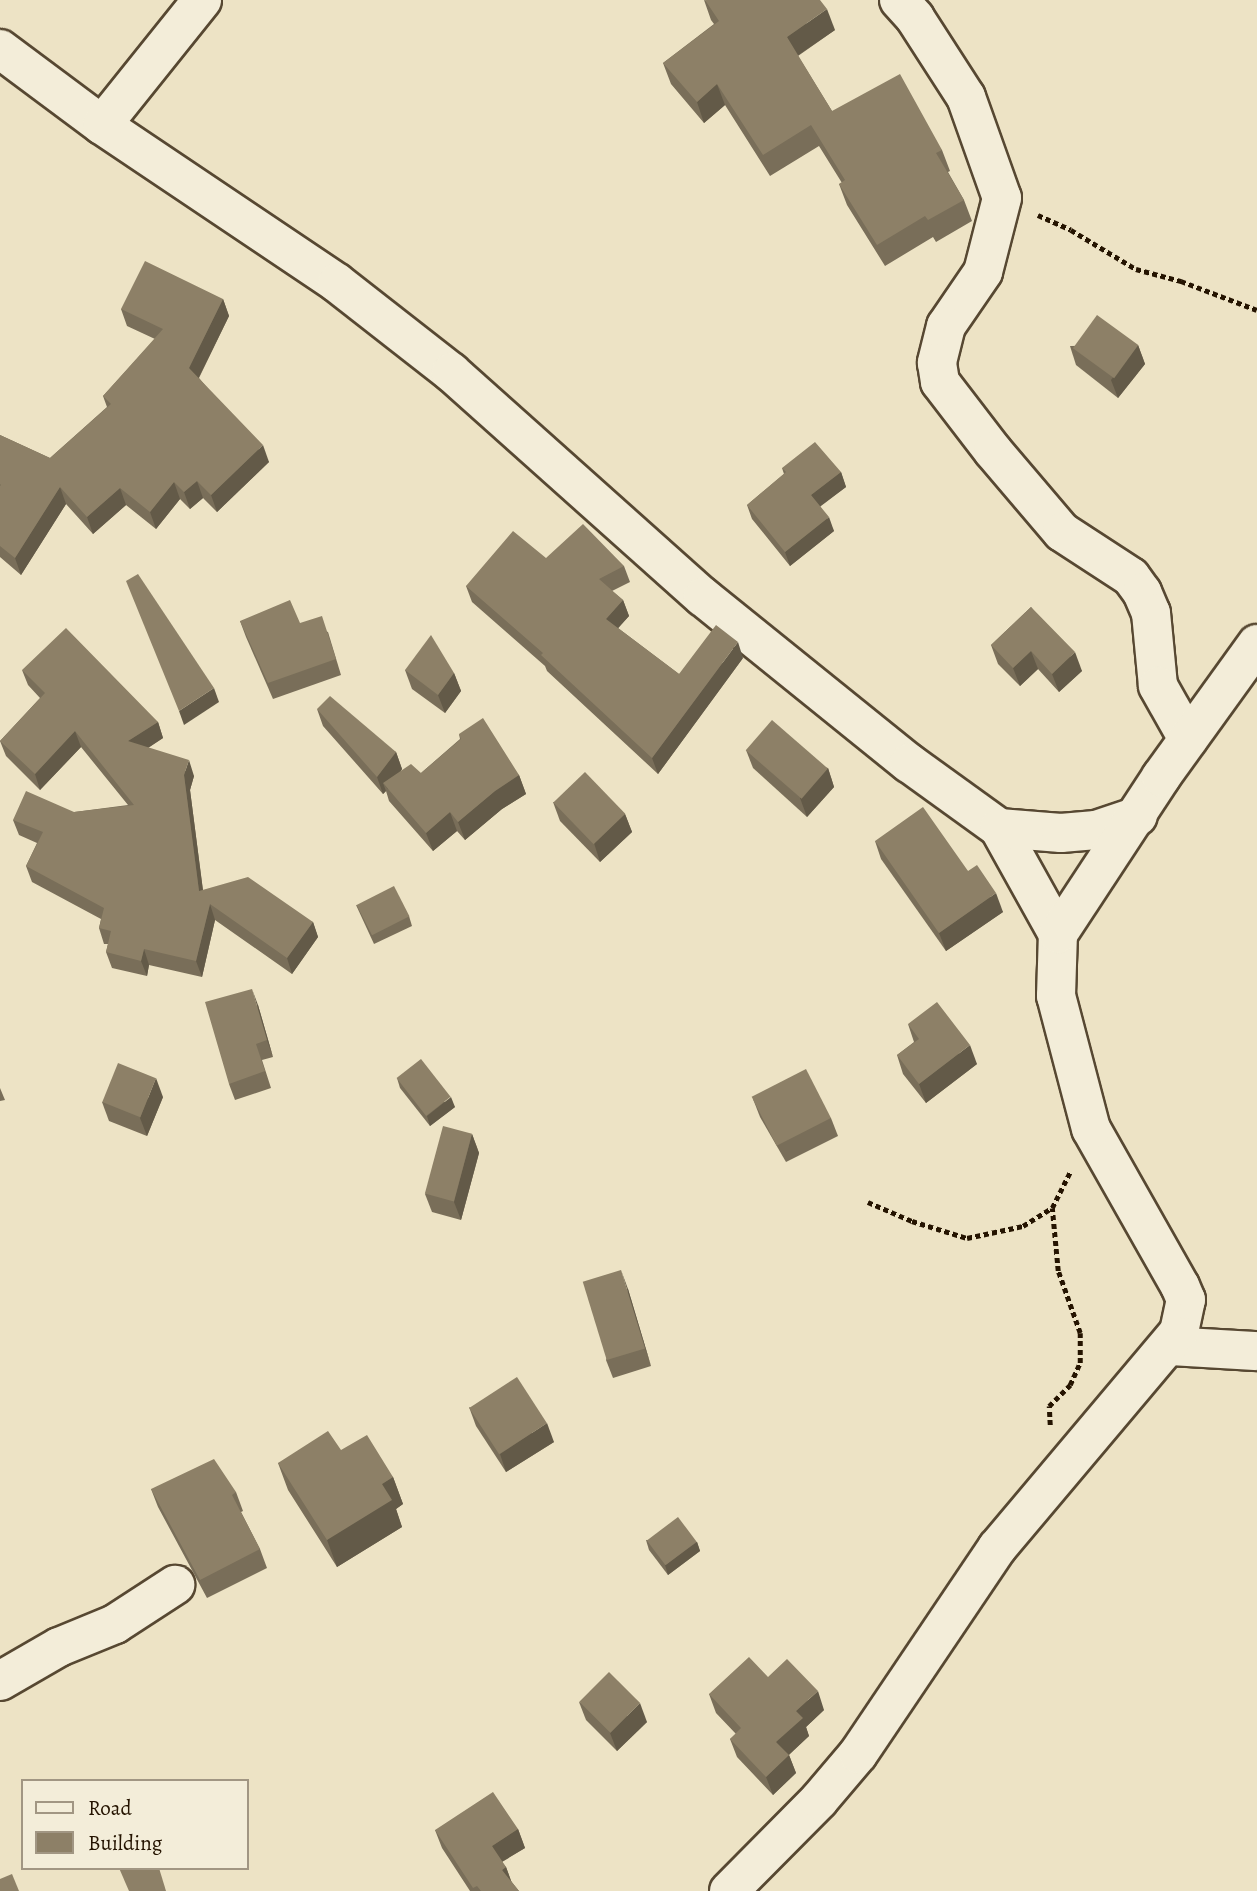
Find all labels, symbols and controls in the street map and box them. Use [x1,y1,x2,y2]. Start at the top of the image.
legend [21,1779,248,1870]
text: Road [88,1794,132,1822]
text: Building [88,1829,162,1857]

